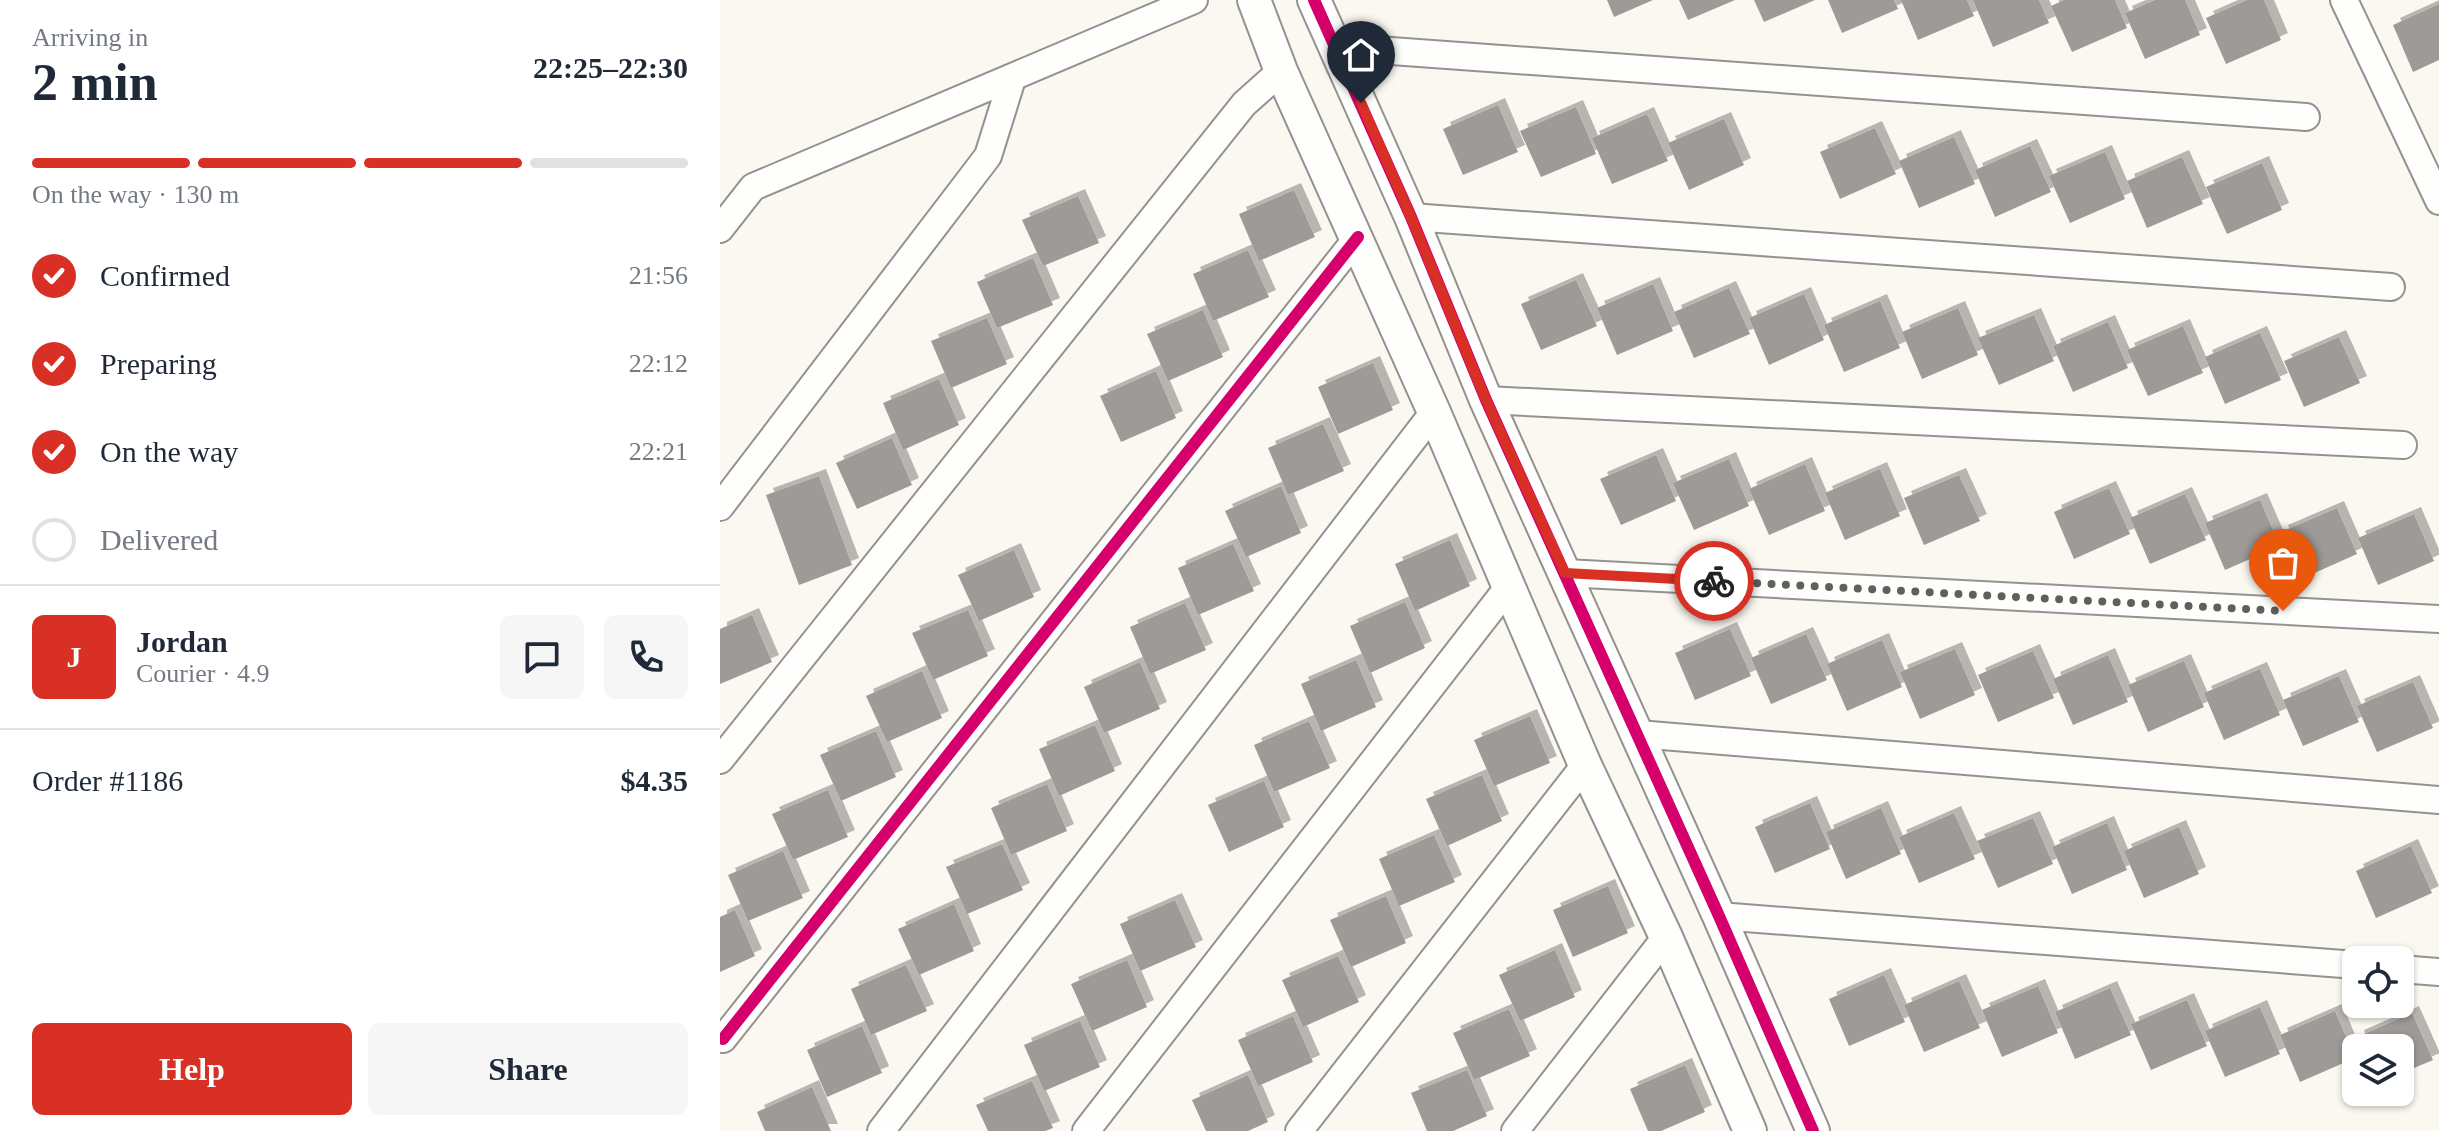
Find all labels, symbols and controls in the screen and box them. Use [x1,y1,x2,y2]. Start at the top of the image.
pin [1327,21,1395,103]
text: Arriving in [32,23,148,52]
icon: home [1339,33,1383,77]
text: 22:25–22:30 [533,51,688,84]
text: 2 min [32,54,158,111]
text: On the way · 130 m [32,180,239,209]
icon: check [32,254,76,298]
text: Confirmed [100,259,230,292]
text: 21:56 [629,261,688,290]
icon: check [32,342,76,386]
text: Preparing [100,347,217,380]
text: 22:12 [629,349,688,378]
icon: check [32,430,76,474]
text: On the way [100,435,238,468]
text: 22:21 [629,437,688,466]
text: Delivered [100,523,218,556]
pin [2249,529,2317,611]
courier [1674,541,1754,621]
icon: bag [2261,541,2305,585]
icon: bike [1692,559,1736,603]
button: chat [500,615,584,699]
button: phone [604,615,688,699]
text: Jordan [136,625,228,658]
text: J [67,640,82,673]
text: Courier · 4.9 [136,659,270,688]
text: Order #1186 [32,764,183,797]
text: $4.35 [621,764,688,797]
map controls [2342,946,2414,1106]
button: locate [2342,946,2414,1018]
button: Help [32,1023,352,1115]
button: Share [368,1023,688,1115]
button: layers [2342,1034,2414,1106]

